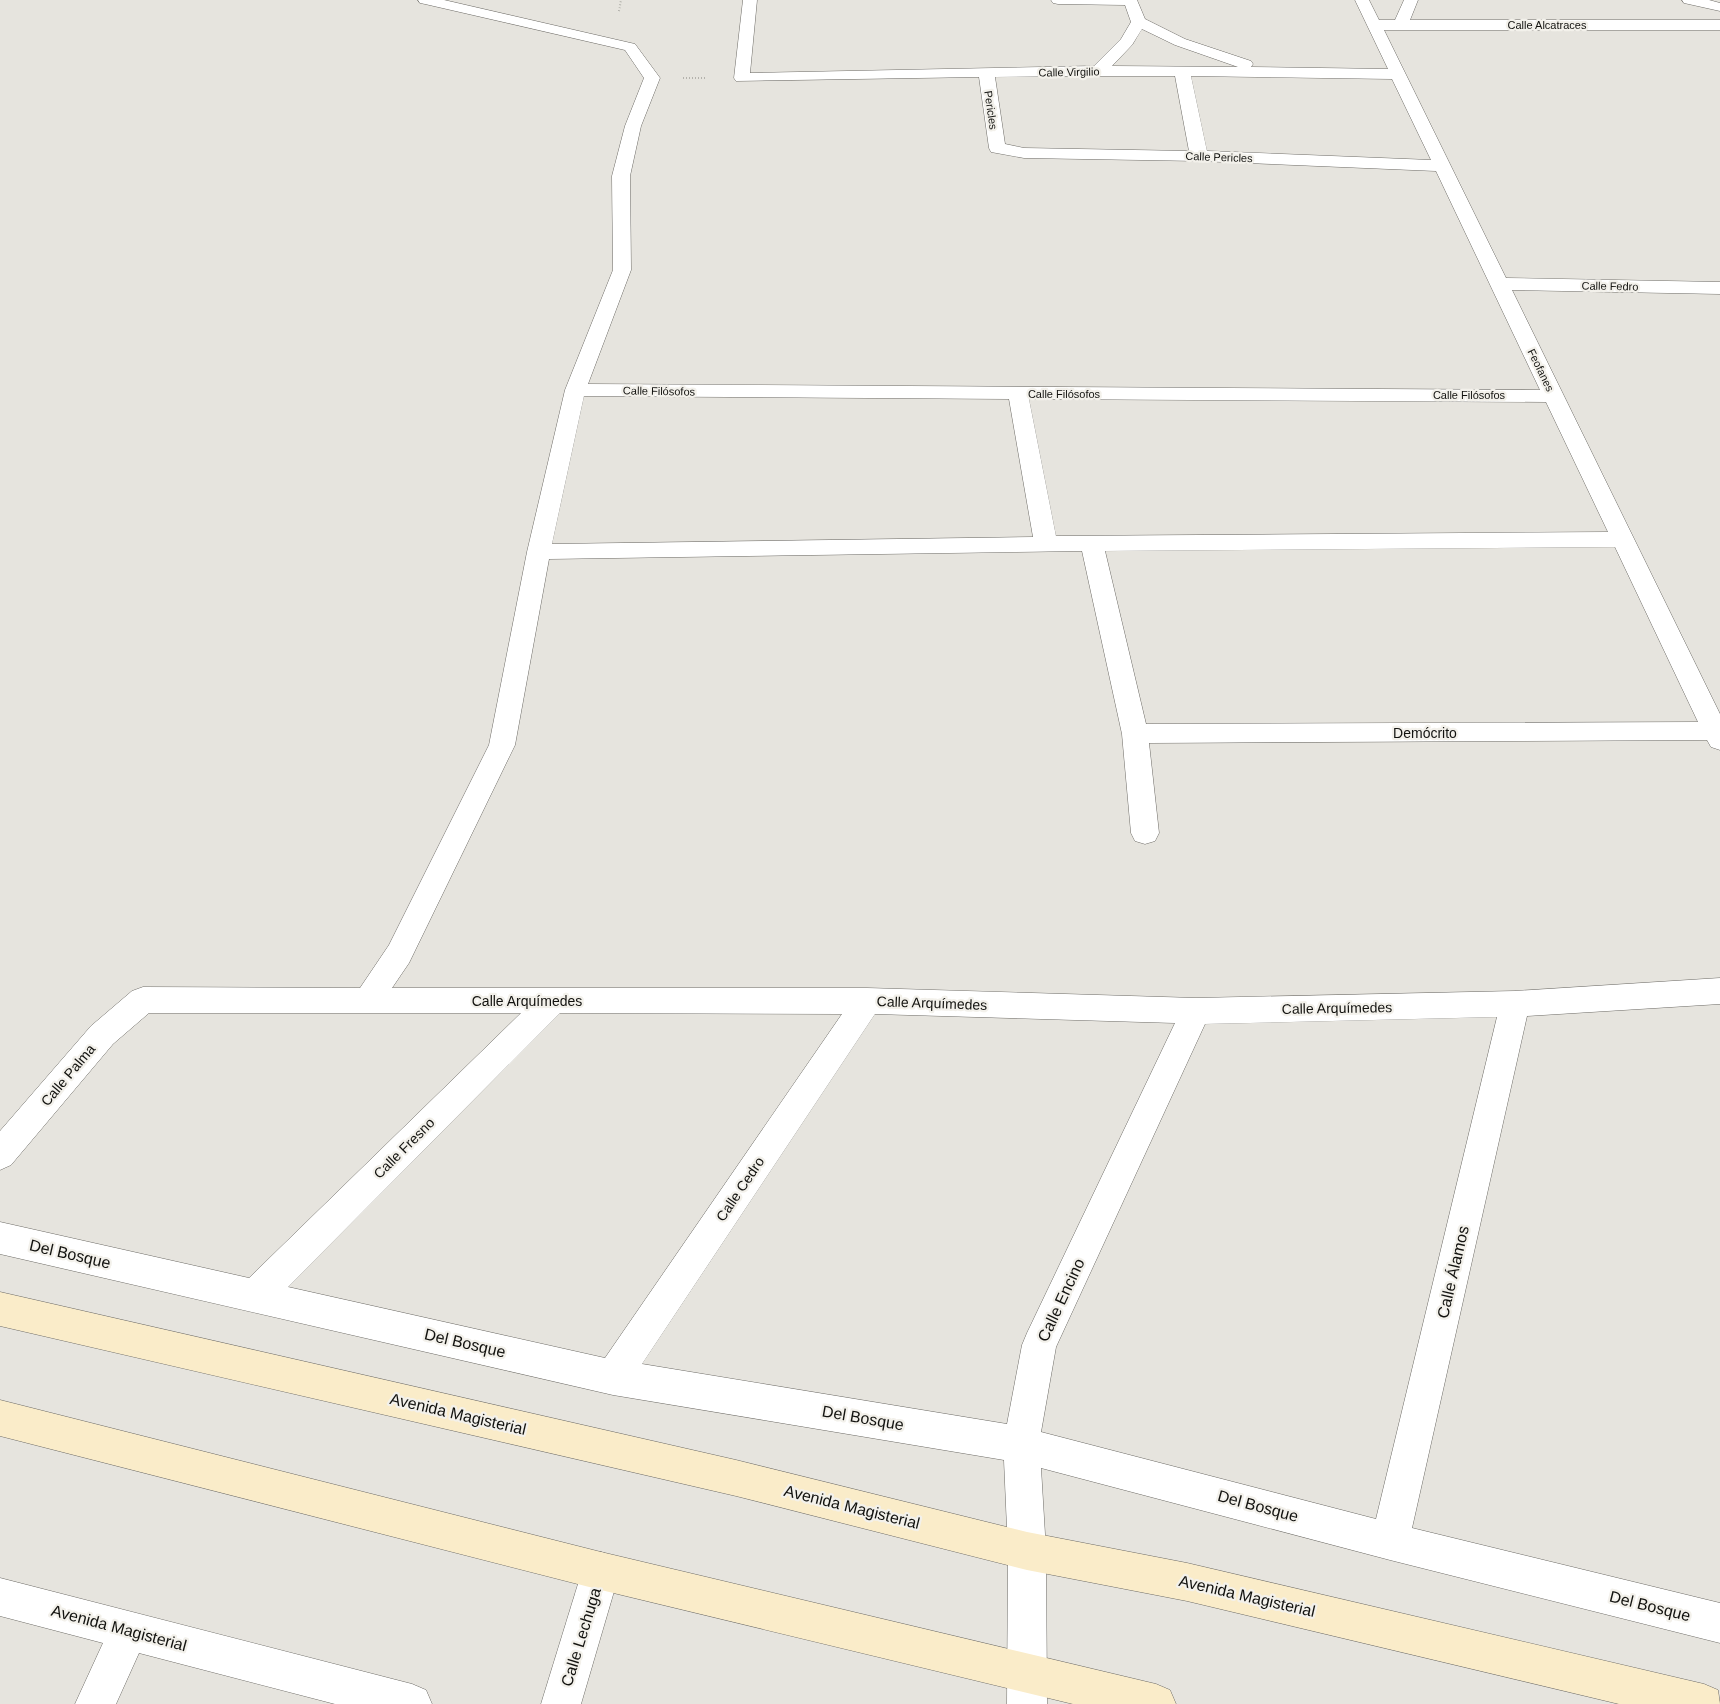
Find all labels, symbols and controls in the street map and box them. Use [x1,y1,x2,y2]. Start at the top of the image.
street label: Calle Alcatraces [1508,19,1587,31]
street label: Calle Virgilio [1038,65,1100,79]
street label: Pericles [982,90,1000,131]
street label: Calle Pericles [1185,150,1253,164]
street label: Calle Fedro [1581,280,1639,292]
street label: Feofanes [1526,347,1557,394]
street label: Calle Filósofos [623,384,696,398]
street label: Calle Filósofos [1028,388,1101,400]
street label: Calle Filósofos [1433,389,1506,401]
street label: Demócrito [1393,725,1457,741]
street label: Calle Arquímedes [472,993,582,1009]
street label: Calle Arquímedes [876,993,988,1013]
street label: Calle Arquímedes [1282,999,1392,1017]
street label: Calle Palma [38,1041,99,1109]
street label: Calle Fresno [370,1114,438,1182]
street label: Calle Cedro [713,1154,767,1224]
street label: Calle Álamos [1433,1224,1472,1320]
street label: Del Bosque [28,1236,112,1272]
street label: Calle Encino [1034,1256,1088,1344]
street label: Del Bosque [423,1325,507,1361]
street label: Avenida Magisterial [388,1390,528,1438]
street label: Del Bosque [821,1402,905,1434]
street label: Avenida Magisterial [782,1482,922,1532]
street label: Del Bosque [1216,1487,1300,1525]
street label: Avenida Magisterial [1177,1572,1317,1620]
street label: Calle Lechuga [558,1586,604,1688]
street label: Del Bosque [1608,1588,1692,1624]
street label: Avenida Magisterial [50,1602,188,1654]

